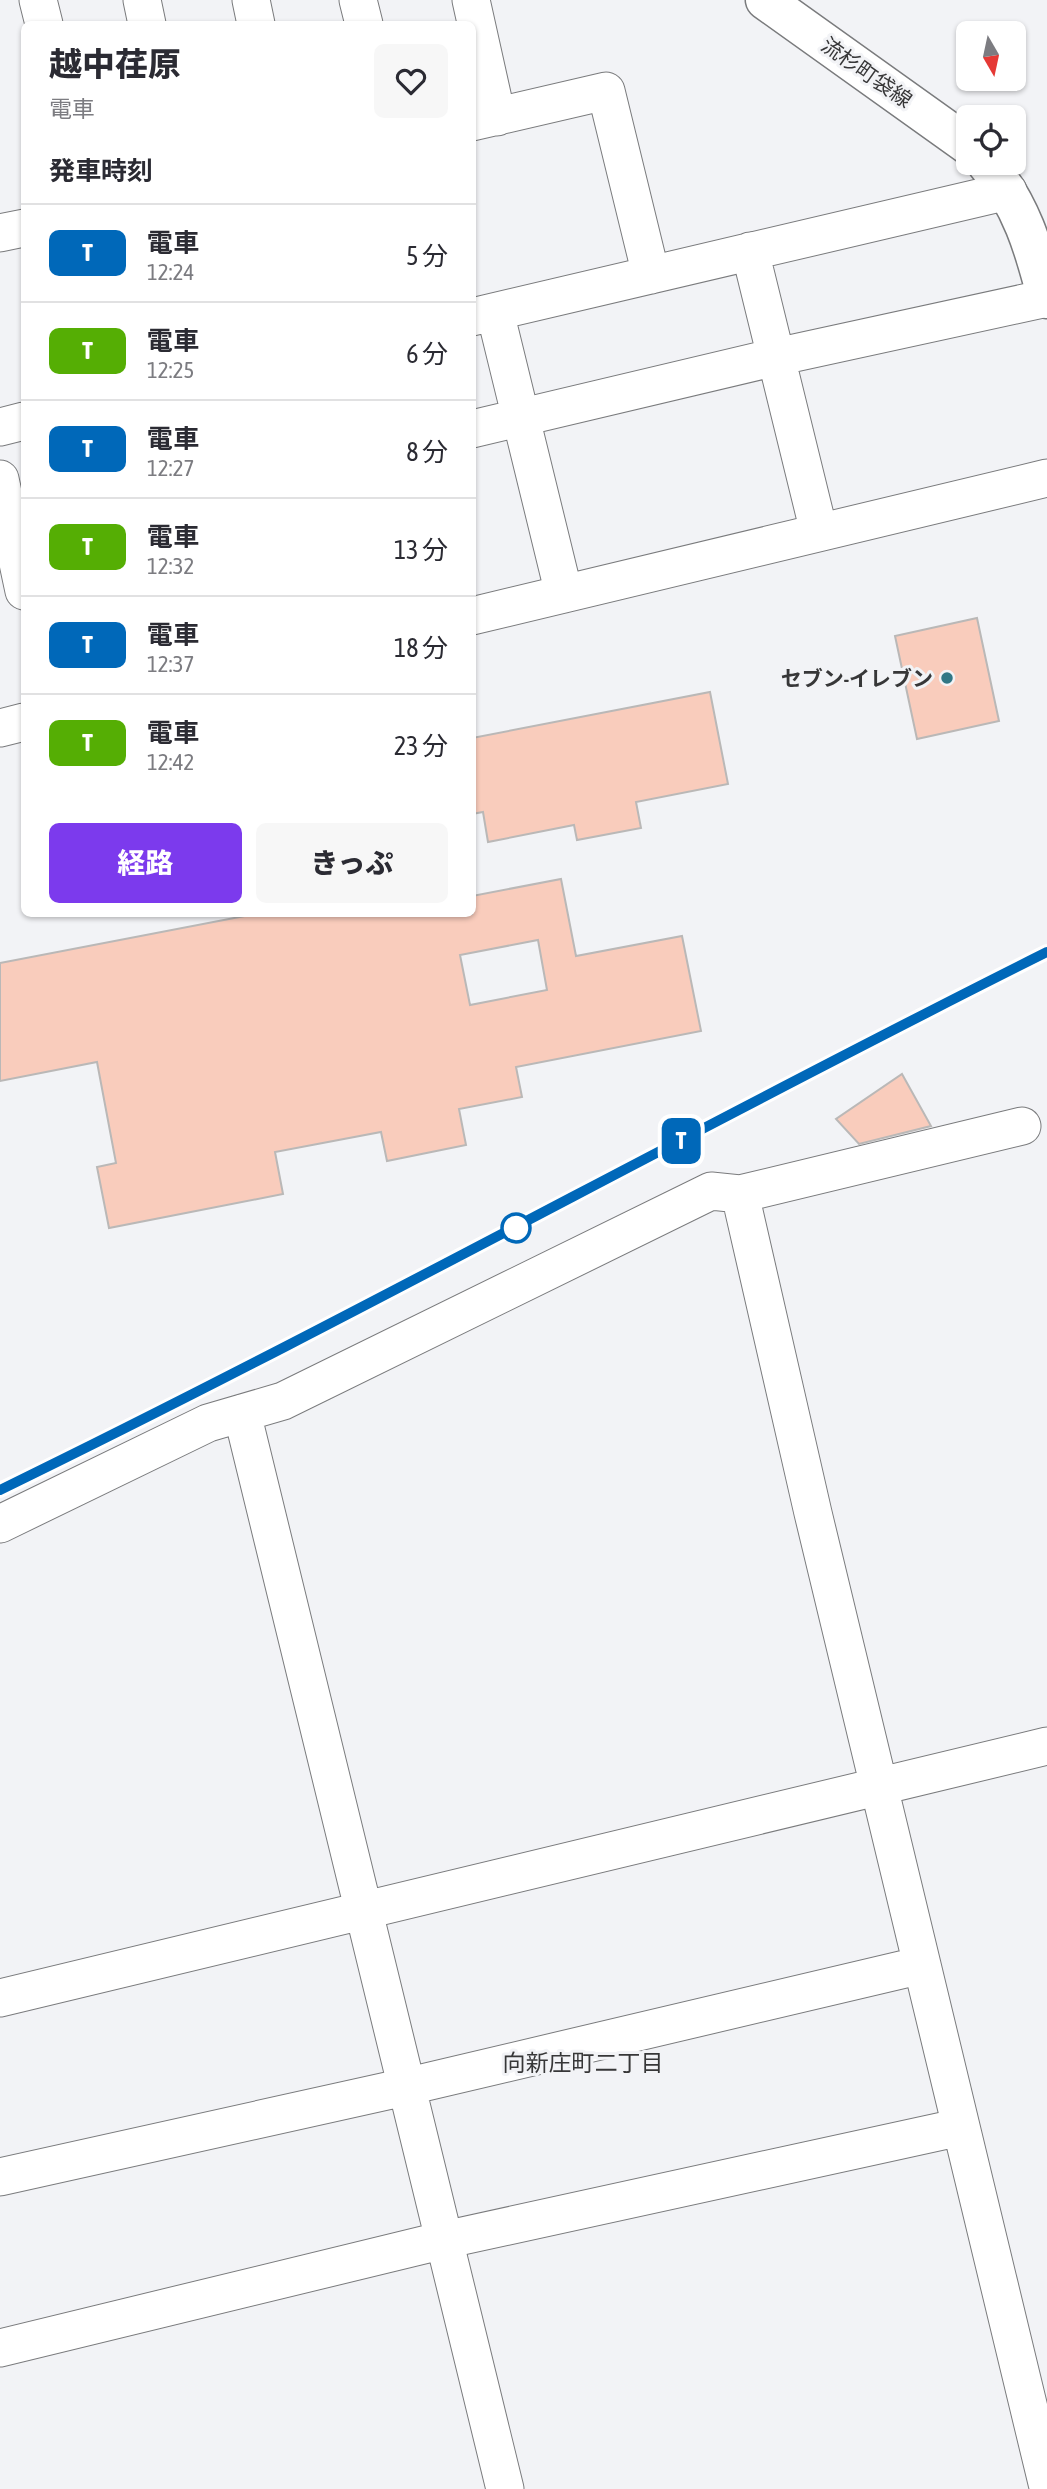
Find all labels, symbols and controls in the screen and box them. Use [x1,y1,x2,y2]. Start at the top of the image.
north arrow [956,21,1026,91]
map controls [956,21,1026,175]
street label: 流杉町袋線 [817,32,917,112]
button: heart [374,44,448,118]
text: 越中荏原 [49,45,181,83]
text: 電車 [49,96,95,122]
button: locate [956,105,1026,175]
text: 発車時刻 [49,156,153,186]
text: 電車 [147,228,199,258]
text: T [82,239,93,266]
text: 5 分 [406,241,448,271]
text: 12:24 [147,259,194,285]
text: 電車 [147,326,199,356]
text: T [82,337,93,364]
text: 6 分 [406,339,448,369]
text: 12:25 [147,357,194,383]
text: 電車 [147,424,199,454]
text: T [82,435,93,462]
text: 8 分 [406,437,448,467]
text: 12:27 [147,455,194,481]
text: 電車 [147,522,199,552]
text: T [82,533,93,560]
text: 13 分 [394,535,448,565]
text: 12:32 [147,553,194,579]
text: 電車 [147,620,199,650]
text: T [82,631,93,658]
text: 18 分 [394,633,448,663]
text: 12:37 [147,651,194,677]
place label: セブン-イレブン [781,666,933,690]
marker: セブン-イレブン [939,670,955,686]
text: 電車 [147,718,199,748]
text: T [82,729,93,756]
text: 23 分 [394,731,448,761]
text: 12:42 [147,749,194,775]
button: 経路 [49,823,242,903]
button: きっぷ [256,823,448,903]
line badge: T [658,1118,704,1164]
text: T [676,1127,686,1154]
unlabelled marker [501,1213,531,1243]
district label: 向新庄町二丁目 [503,2050,664,2076]

